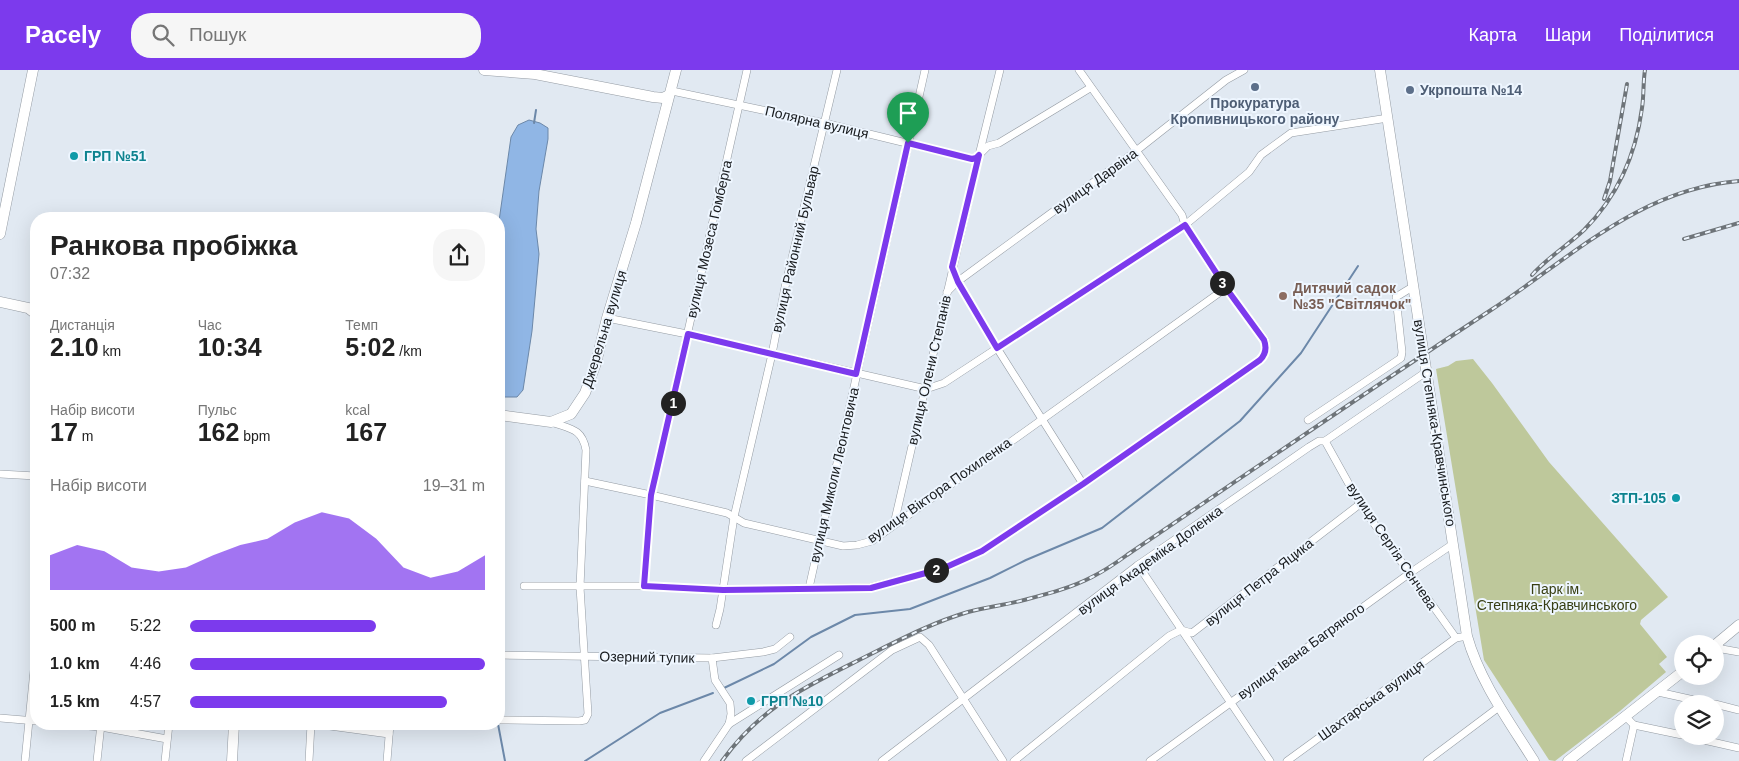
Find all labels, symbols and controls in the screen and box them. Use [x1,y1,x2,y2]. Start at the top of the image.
search box [131,13,481,58]
text: Pacely [25,21,101,48]
icon: search [149,21,177,49]
text: Пошук [189,24,246,45]
text: Карта [1469,25,1517,45]
text: Шари [1545,25,1591,45]
text: Поділитися [1619,25,1714,45]
marker: Прокуратура Кропивницького району [1249,81,1261,93]
place label: Укрпошта №14 [1420,82,1522,98]
marker: Укрпошта №14 [1404,84,1416,96]
pin [887,92,929,143]
place label: Прокуратура Кропивницького району [1171,95,1340,127]
icon: arrive [894,99,922,127]
street label: Полярна вулиця [764,102,870,142]
street label: вулиця Дарвіна [1050,145,1140,217]
place label: ГРП №51 [84,148,147,164]
marker: ГРП №51 [68,150,80,162]
street label: вулиця Мозеса Гомберга [683,158,735,319]
street label: вулиця Районний Бульвар [768,164,822,334]
button: share [433,229,485,281]
text: Ранкова пробіжка [50,230,297,261]
text: 07:32 [50,265,90,282]
street label: Джерельна вулиця [579,268,629,390]
pin: 3 [1210,270,1234,296]
text: 3 [1219,275,1226,291]
place label: Дитячий садок №35 "Світлячок" [1293,280,1411,312]
marker: Дитячий садок №35 "Світлячок" [1277,290,1289,302]
street label: вулиця Олени Степанів [904,294,954,446]
text: Дистанція [50,317,115,333]
text: Час [198,317,222,333]
text: Темп [345,317,378,333]
street label: вулиця Степняка-Кравчинського [1411,318,1459,528]
text: 2.10 [50,333,99,361]
text: 10:34 [198,333,262,361]
text: 5:02 [345,333,395,361]
text: km [99,343,121,359]
text: /km [395,343,422,359]
street label: вулиця Миколи Леонтовича [806,386,862,564]
pin: 1 [660,390,686,416]
text: 1 [670,395,677,411]
text: Набір висоти [50,402,135,418]
text: Пульс [198,402,237,418]
text: kcal [345,402,370,418]
text: 17 [50,418,78,446]
text: 162 [198,418,239,446]
text: 167 [345,418,387,446]
text: m [78,428,93,444]
text: bpm [239,428,271,444]
street label: вулиця Віктора Похиленка [864,434,1014,546]
text: Набір висоти [50,477,147,494]
text: 19–31 m [423,477,485,494]
street label: вулиця Сергія Сєнчева [1343,479,1441,613]
place label: ЗТП-105 [1611,490,1666,506]
marker: ЗТП-105 [1670,492,1682,504]
street label: вулиця Академіка Доленка [1075,502,1226,618]
street label: вулиця Петра Яцика [1202,535,1316,629]
pin: 2 [924,558,948,582]
text: 2 [933,562,940,578]
park label: Парк ім. Степняка-Кравчинського [1477,581,1637,613]
street label: вулиця Івана Багряного [1234,599,1368,702]
text: 500 m [50,617,95,634]
text: 5:22 [130,617,161,634]
map controls [1674,635,1724,745]
button: locate [1674,635,1724,685]
street label: Озерний тупик [599,648,696,666]
text: 1.0 km [50,655,100,672]
text: 4:46 [130,655,161,672]
street label: Шахтарська вулиця [1315,656,1427,744]
text: 1.5 km [50,693,100,710]
text: 4:57 [130,693,161,710]
place label: ГРП №10 [761,693,824,709]
marker: ГРП №10 [745,695,757,707]
button: layers [1674,695,1724,745]

